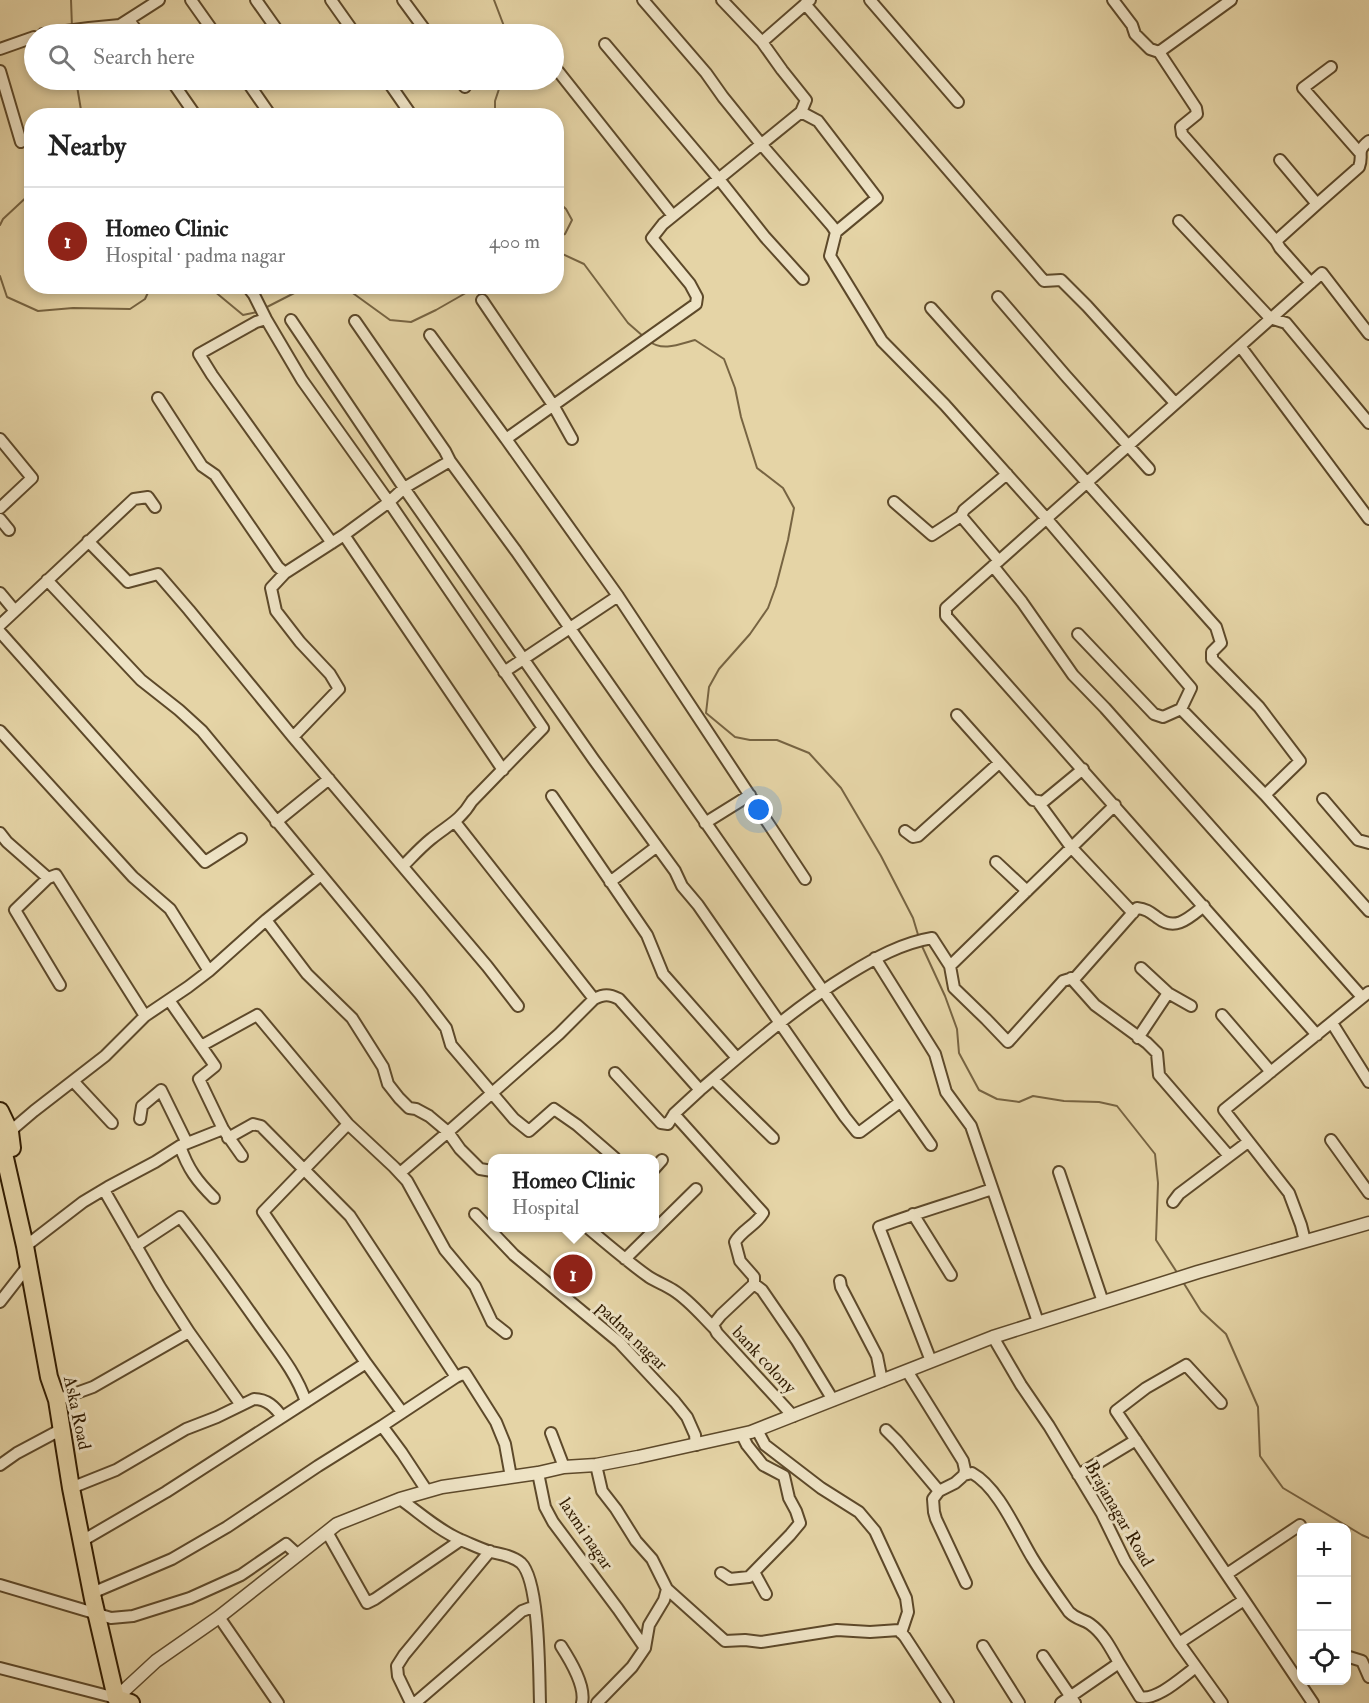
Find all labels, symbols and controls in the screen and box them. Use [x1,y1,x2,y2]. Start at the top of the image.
search box [24,24,564,90]
icon: search [45,41,78,74]
text: Search here [93,43,195,71]
text: Nearby [48,131,126,163]
text: Homeo Clinic [105,215,228,243]
text: 1 [64,229,71,254]
text: 400 m [489,229,540,254]
text: Hospital · padma nagar [105,243,285,268]
your location [744,795,773,824]
popup [488,1154,659,1232]
text: Homeo Clinic [512,1167,635,1195]
text: Hospital [512,1195,580,1220]
pin: 1 [554,1252,592,1296]
street label: padma nagar [591,1296,673,1376]
street label: bank colony [727,1321,802,1399]
street label: Aska Road [58,1373,96,1452]
street label: Brajanagar Road [1079,1457,1159,1571]
street label: laxmi nagar [553,1493,619,1575]
map controls [1297,1523,1351,1685]
button: + [1297,1523,1351,1577]
button: − [1297,1577,1351,1631]
button: locate [1297,1631,1351,1685]

